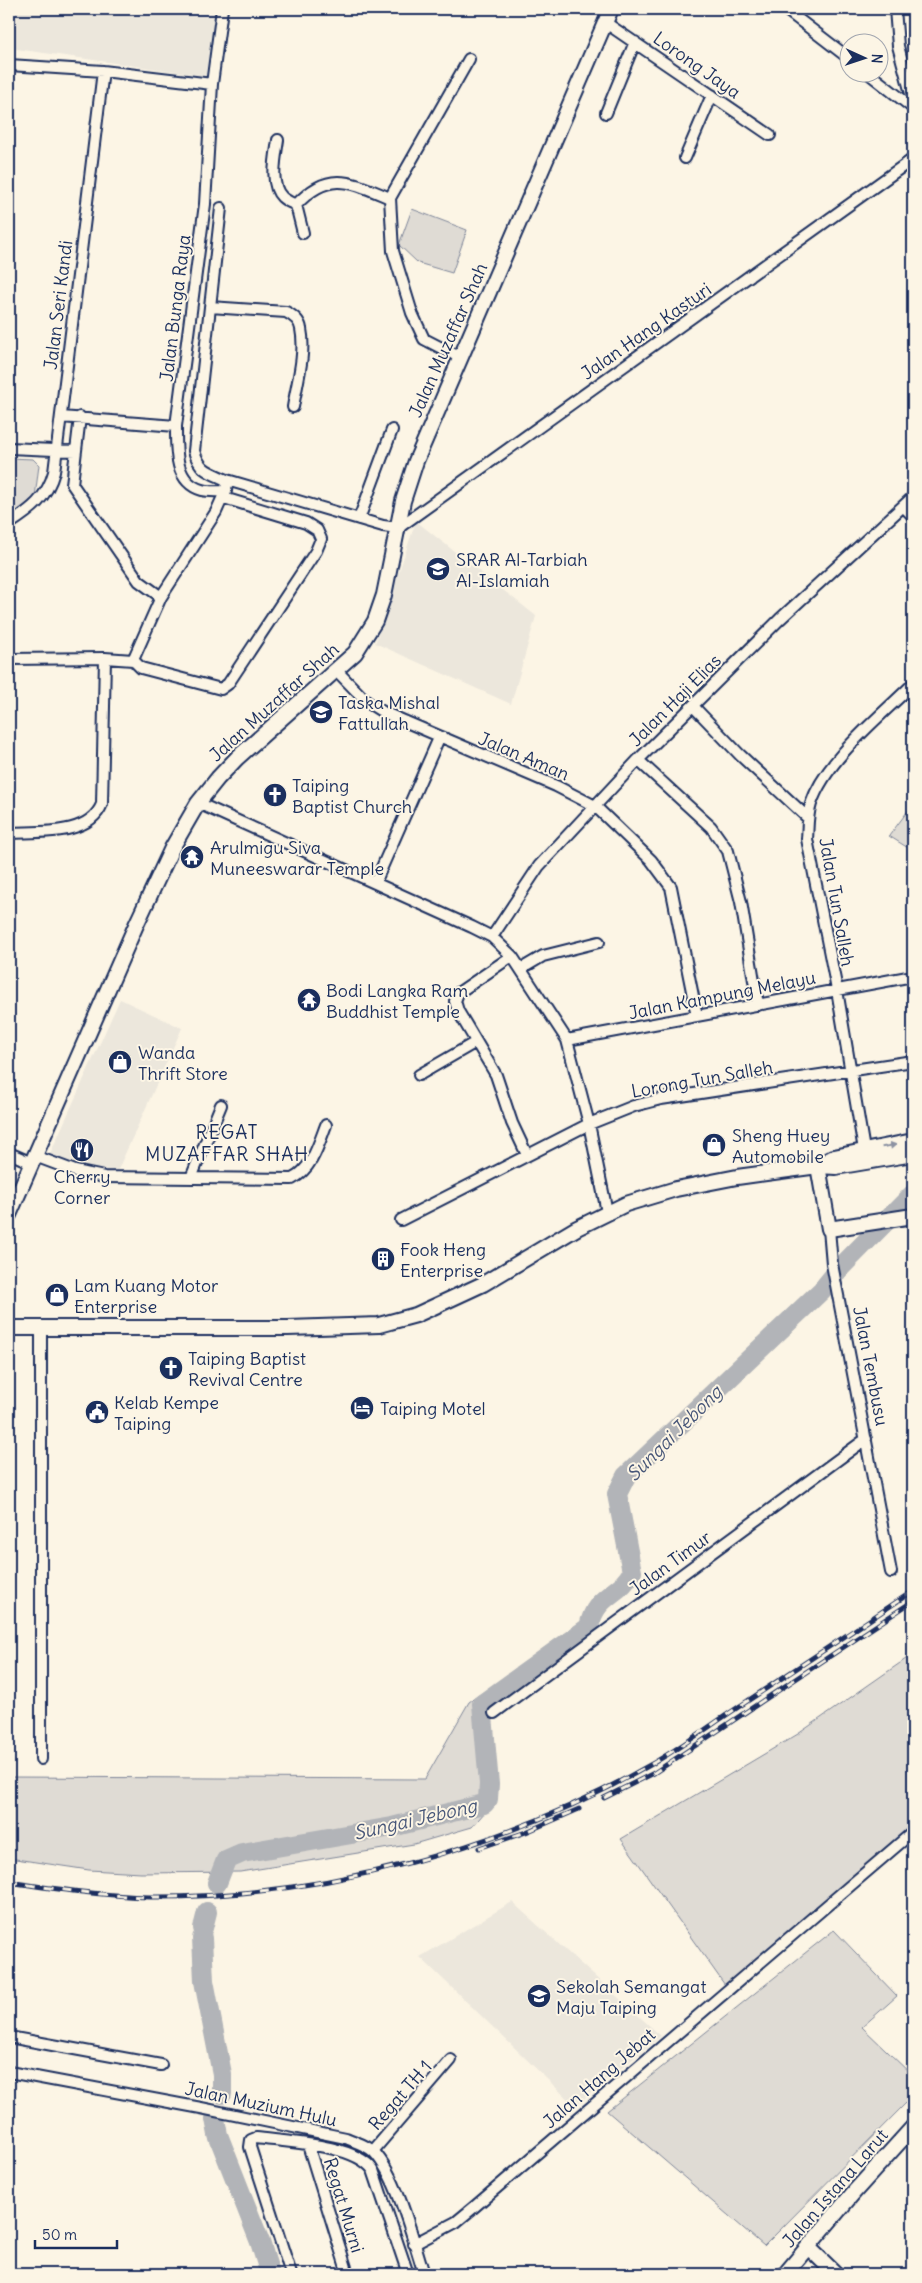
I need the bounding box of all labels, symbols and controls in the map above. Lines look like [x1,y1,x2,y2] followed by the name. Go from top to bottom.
[649,26,745,104] street label: Lorong Jaya
[840,32,890,82] north arrow
[868,53,886,64] text: N
[155,233,195,383] street label: Jalan Bunga Raya
[39,239,77,371] street label: Jalan Seri Kandi
[404,259,492,421] street label: Jalan Muzaffar Shah
[576,277,716,385] street label: Jalan Hang Kasturi
[456,548,588,592] place label: SRAR Al-Tarbiah Al-Islamiah
[425,556,451,582] school or university icon: SRAR Al-Tarbiah Al-Islamiah
[204,638,344,766] street label: Jalan Muzaffar Shah
[624,649,726,751] street label: Jalan Haji Elias
[338,691,440,735] place label: Taska Mishal Fattullah
[308,699,334,725] school or university icon: Taska Mishal Fattullah
[475,727,573,785] street label: Jalan Aman
[292,774,412,818] place label: Taiping Baptist Church
[262,782,288,808] church icon: Taiping Baptist Church
[210,836,384,880] place label: Arulmigu Siva Muneeswarar Temple
[814,836,860,968] street label: Jalan Tun Salleh
[179,844,205,870] temple icon: Arulmigu Siva Muneeswarar Temple
[626,966,818,1024] street label: Jalan Kampung Melayu
[326,979,468,1023] place label: Bodi Langka Ram Buddhist Temple
[296,987,322,1013] temple icon: Bodi Langka Ram Buddhist Temple
[138,1041,228,1085] place label: Wanda Thrift Store
[107,1049,133,1075] shop icon: Wanda Thrift Store
[629,1055,775,1103] street label: Lorong Tun Salleh
[145,1120,309,1166] district label: REGAT MUZAFFAR SHAH
[732,1124,830,1168] place label: Sheng Huey Automobile
[701,1132,727,1158] shop icon: Sheng Huey Automobile
[69,1137,95,1163] restaurant icon: Cherry Corner
[881,1141,897,1149] one-way arrow
[54,1165,111,1209] place label: Cherry Corner
[400,1238,486,1282] place label: Fook Heng Enterprise
[370,1246,396,1272] building icon: Fook Heng Enterprise
[74,1274,219,1318] place label: Lam Kuang Motor Enterprise
[44,1282,70,1308] shop icon: Lam Kuang Motor Enterprise
[848,1304,894,1428] street label: Jalan Tembusu
[188,1347,306,1391] place label: Taiping Baptist Revival Centre
[158,1355,184,1381] church icon: Taiping Baptist Revival Centre
[621,1379,728,1486] water label: Sungai Jebong
[114,1391,219,1435] place label: Kelab Kempe Taiping
[349,1395,375,1421] hotel icon: Taiping Motel
[380,1397,486,1420] place label: Taiping Motel
[84,1399,110,1425] public building icon: Kelab Kempe Taiping
[625,1525,716,1600] street label: Jalan Timur
[351,1793,480,1845] water label: Sungai Jebong
[556,1975,706,2019] place label: Sekolah Semangat Maju Taiping
[526,1983,552,2009] school or university icon: Sekolah Semangat Maju Taiping
[538,2023,660,2133] street label: Jalan Hang Jebat
[363,2055,437,2135] street label: Regat TH 1
[183,2077,339,2131] street label: Jalan Muzium Hulu
[777,2124,893,2252] street label: Jalan Istana Larut
[319,2155,369,2255] street label: Regat Murni
[35,2218,118,2250] scale bar
[42,2225,77,2244] text: 50 m

